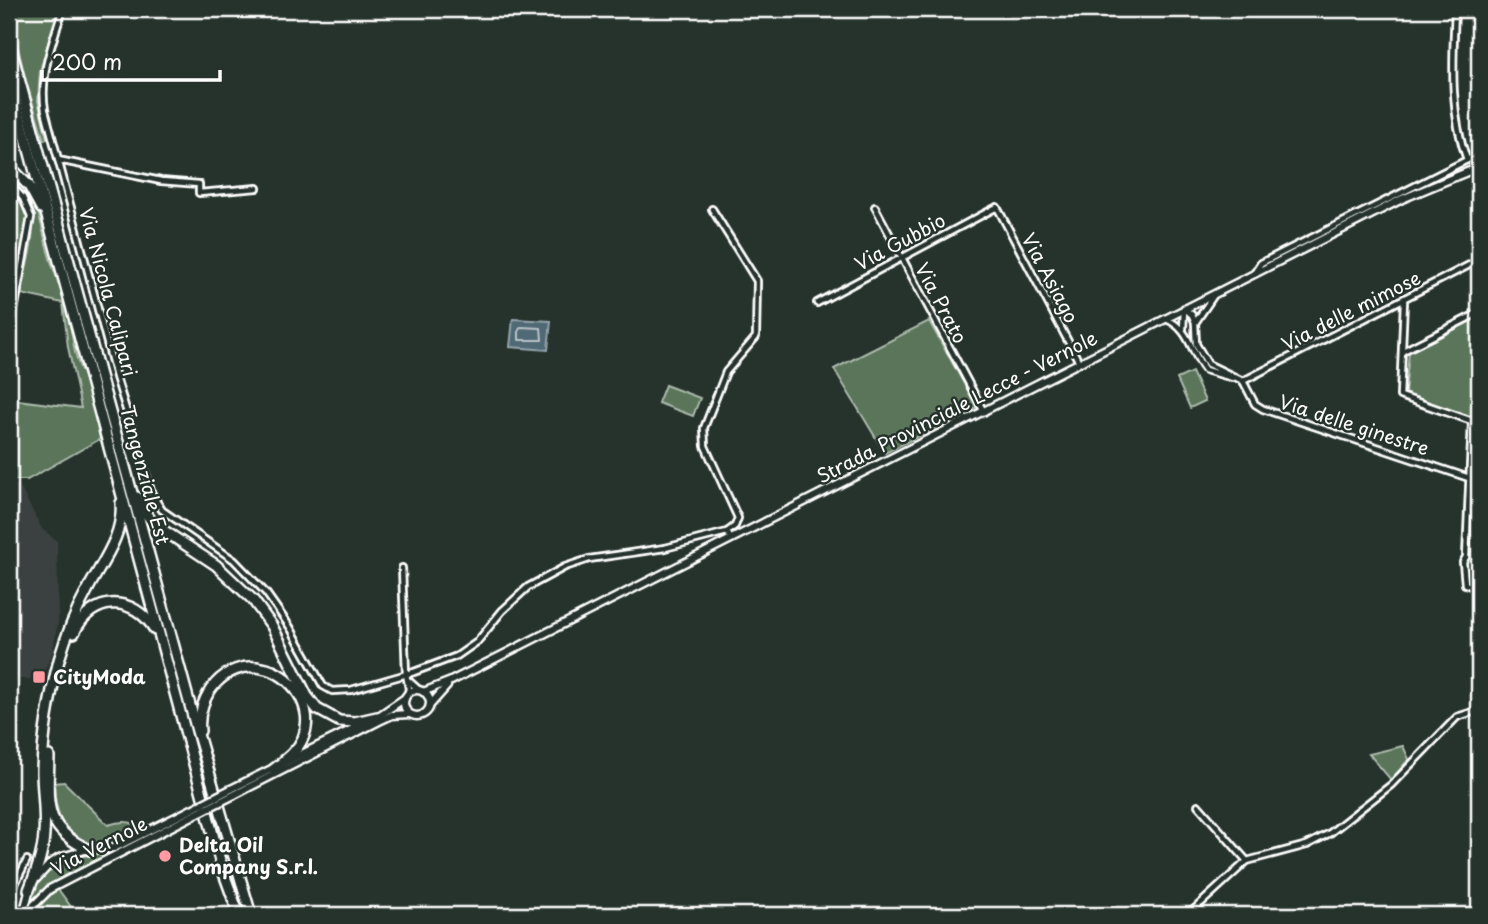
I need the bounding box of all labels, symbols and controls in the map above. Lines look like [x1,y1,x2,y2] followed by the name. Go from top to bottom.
[42,38,220,82] scale bar
[52,45,122,77] text: 200 m
[73,204,145,379] street label: Via Nicola Calipari
[849,205,950,277] street label: Via Gubbio
[1015,228,1086,328] street label: Via Asiago
[909,257,975,348] street label: Via Prato
[1276,263,1425,357] street label: Via delle mimose
[811,323,1102,489] street label: Strada Provinciale Lecce - Vernole
[1276,387,1433,462] street label: Via delle ginestre
[114,402,178,547] street label: Tangenziale Est
[53,662,146,690] place label: CityModa
[31,669,47,685] marker: CityModa
[45,809,152,881] street label: Via Vernole
[179,830,318,880] place label: Delta Oil Company S.r.l.
[157,848,173,864] marker: Delta Oil Company S.r.l.

